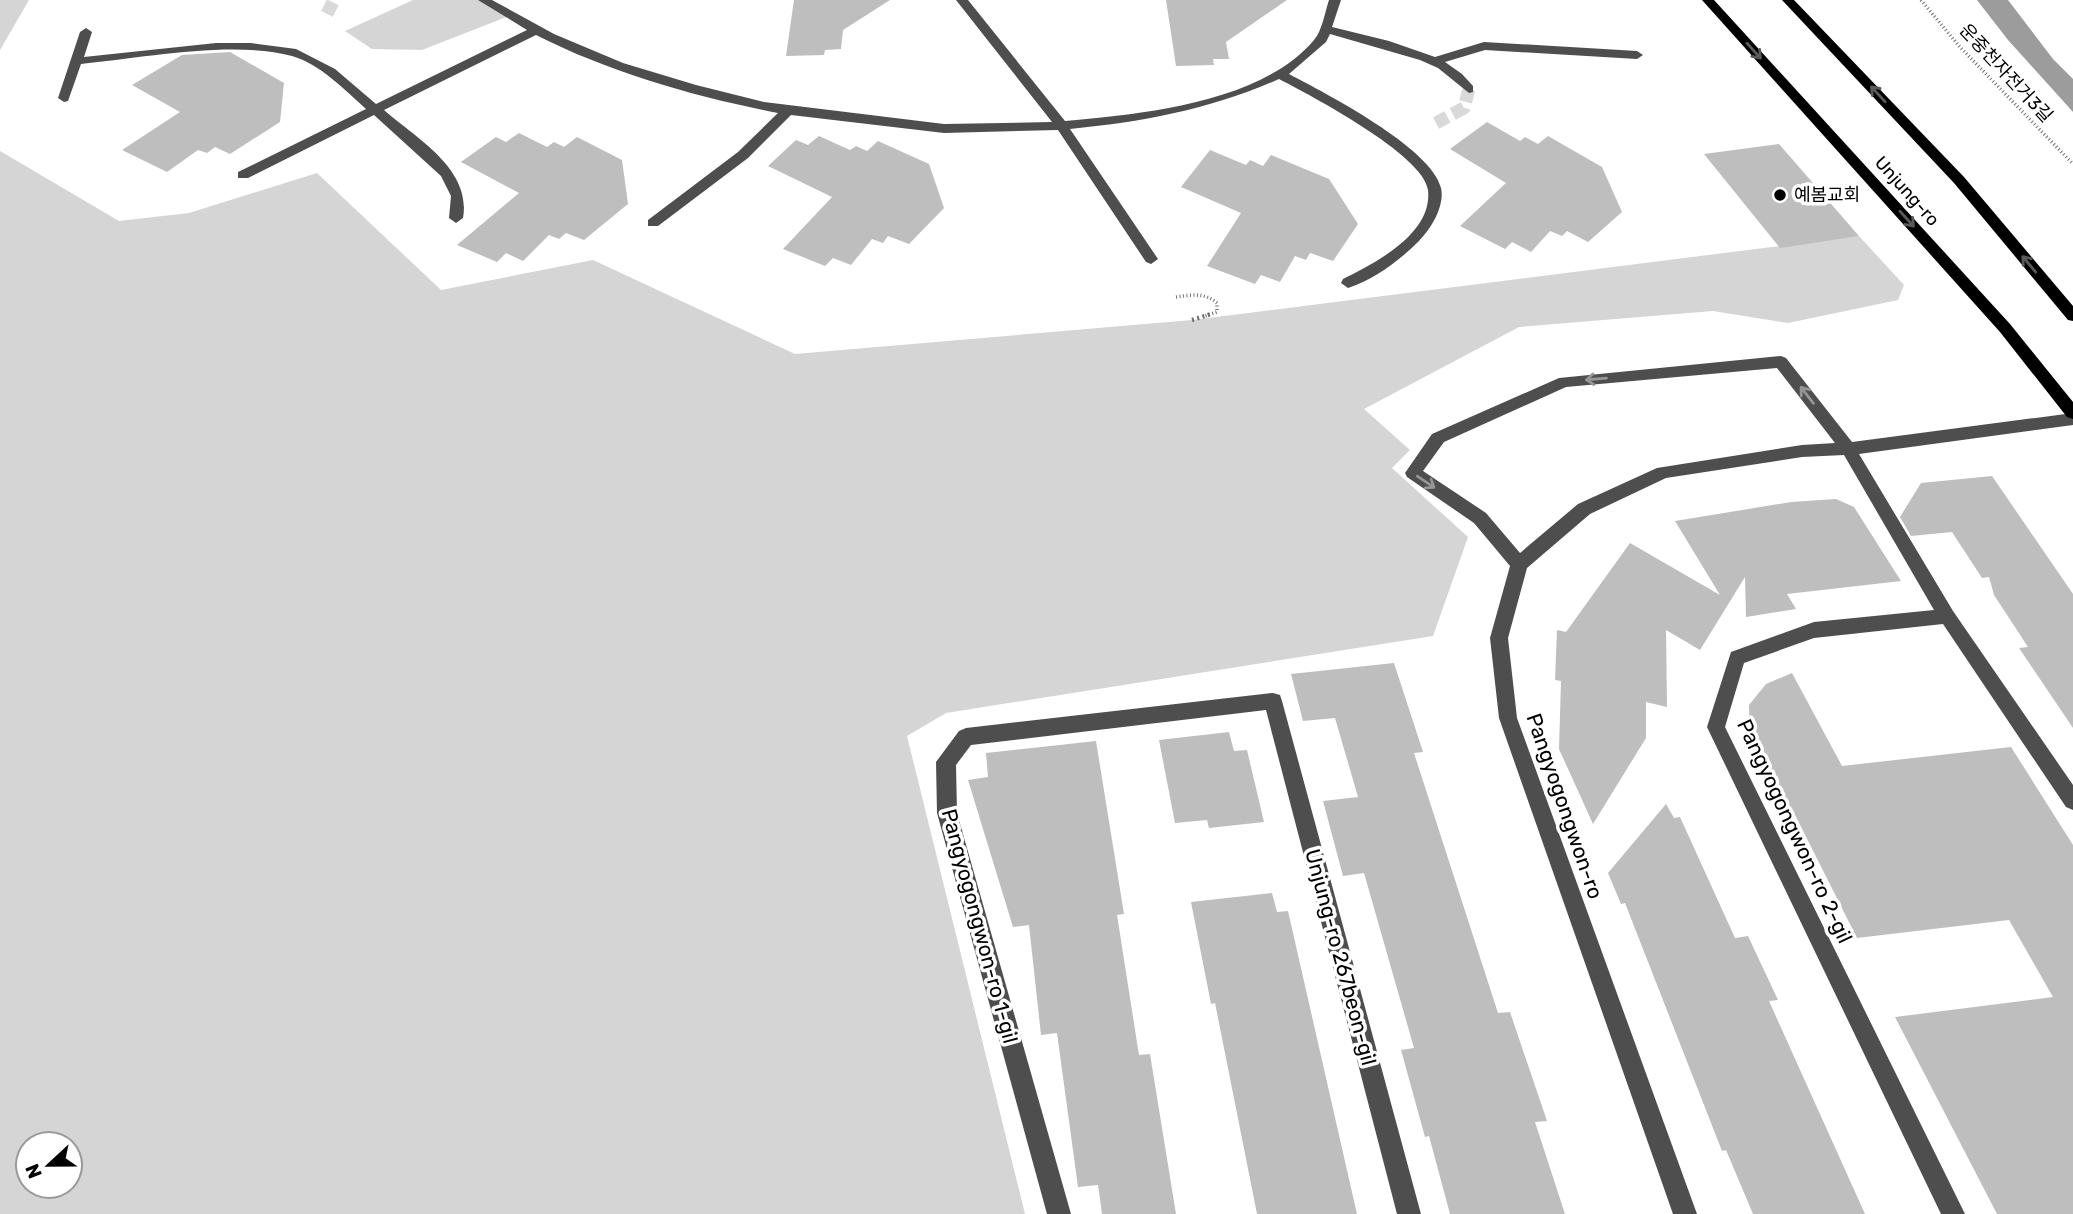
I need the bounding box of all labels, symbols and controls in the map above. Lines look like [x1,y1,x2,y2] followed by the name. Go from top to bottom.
[1955,19,2057,127] street label: 운중천자전거3길
[1746,42,1762,60] one-way arrow
[1869,86,1886,103] one-way arrow
[1870,152,1944,230] street label: Unjung-ro
[1794,184,1860,206] place label: 예봄교회
[1772,187,1788,203] marker: 예봄교회
[1898,210,1915,227] one-way arrow
[2021,255,2037,273] one-way arrow
[1585,373,1607,386] one-way arrow
[1799,386,1814,404] one-way arrow
[1416,474,1435,489] one-way arrow
[1522,710,1608,902] street label: Pangyogongwon-ro
[1732,715,1858,947] street label: Pangyogongwon-ro 2-gil
[937,806,1023,1046] street label: Pangyogongwon-ro 1-gil
[1300,846,1382,1068] street label: Unjung-ro 267beon-gil
[14,1130,84,1200] north arrow
[20,1161,47,1182] text: N

